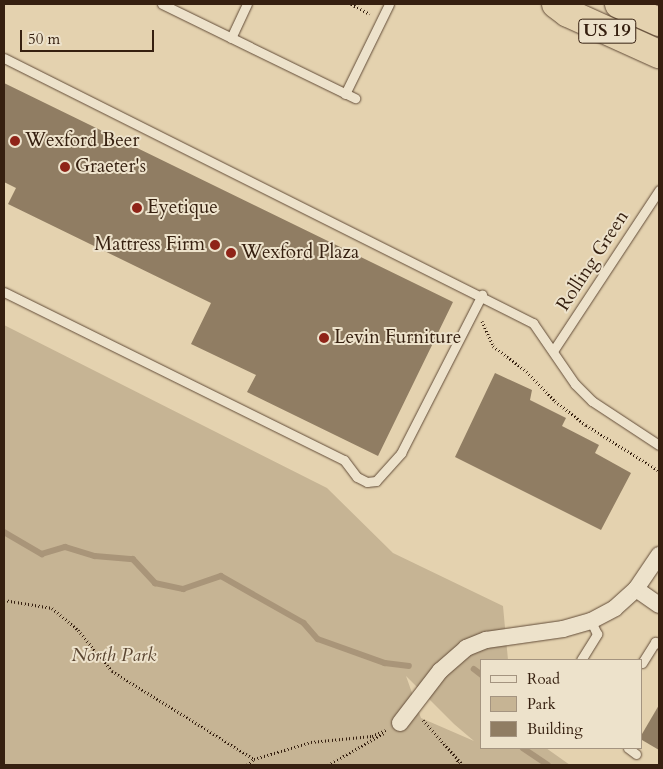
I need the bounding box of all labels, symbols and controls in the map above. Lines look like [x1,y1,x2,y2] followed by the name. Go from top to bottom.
[577,16,637,46] road number: US 19
[22,20,156,52] scale bar
[28,29,60,49] text: 50 m
[25,130,139,152] place label: Wexford Beer
[9,135,21,147] marker: Wexford Beer
[75,156,146,178] place label: Graeter's
[59,161,71,173] marker: Graeter's
[147,197,218,219] place label: Eyetique
[131,202,143,214] marker: Eyetique
[552,207,634,315] street label: Rolling Green
[94,234,205,256] place label: Mattress Firm
[209,239,221,251] marker: Mattress Firm
[241,242,359,264] place label: Wexford Plaza
[225,247,237,259] marker: Wexford Plaza
[334,327,461,349] place label: Levin Furniture
[318,332,330,344] marker: Levin Furniture
[72,645,156,667] park label: North Park
[480,659,643,749] legend
[527,669,560,689] text: Road
[527,694,556,714] text: Park
[527,719,583,739] text: Building

